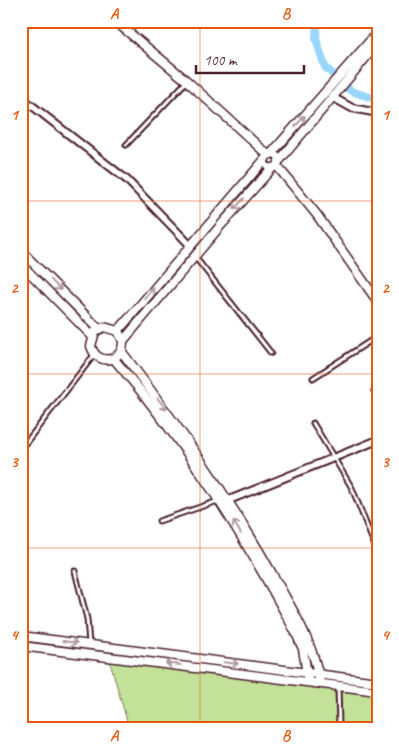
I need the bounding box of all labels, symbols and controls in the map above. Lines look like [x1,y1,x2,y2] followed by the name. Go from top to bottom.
[110,4,120,24] text: A
[282,4,292,24] text: B
[196,42,304,74] scale bar
[204,51,238,70] text: 100 m
[10,105,19,125] text: 1
[381,105,390,125] text: 1
[295,115,306,128] one-way arrow
[233,198,245,211] one-way arrow
[10,278,19,298] text: 2
[381,278,390,298] text: 2
[50,279,62,291] one-way arrow
[143,287,154,300] one-way arrow
[156,397,167,410] one-way arrow
[10,452,19,472] text: 3
[381,452,390,472] text: 3
[232,521,242,535] one-way arrow
[10,625,19,645] text: 4
[381,625,390,645] text: 4
[61,637,77,647] one-way arrow
[222,658,238,668] one-way arrow
[166,659,182,669] one-way arrow
[110,726,120,746] text: A
[282,726,292,746] text: B

